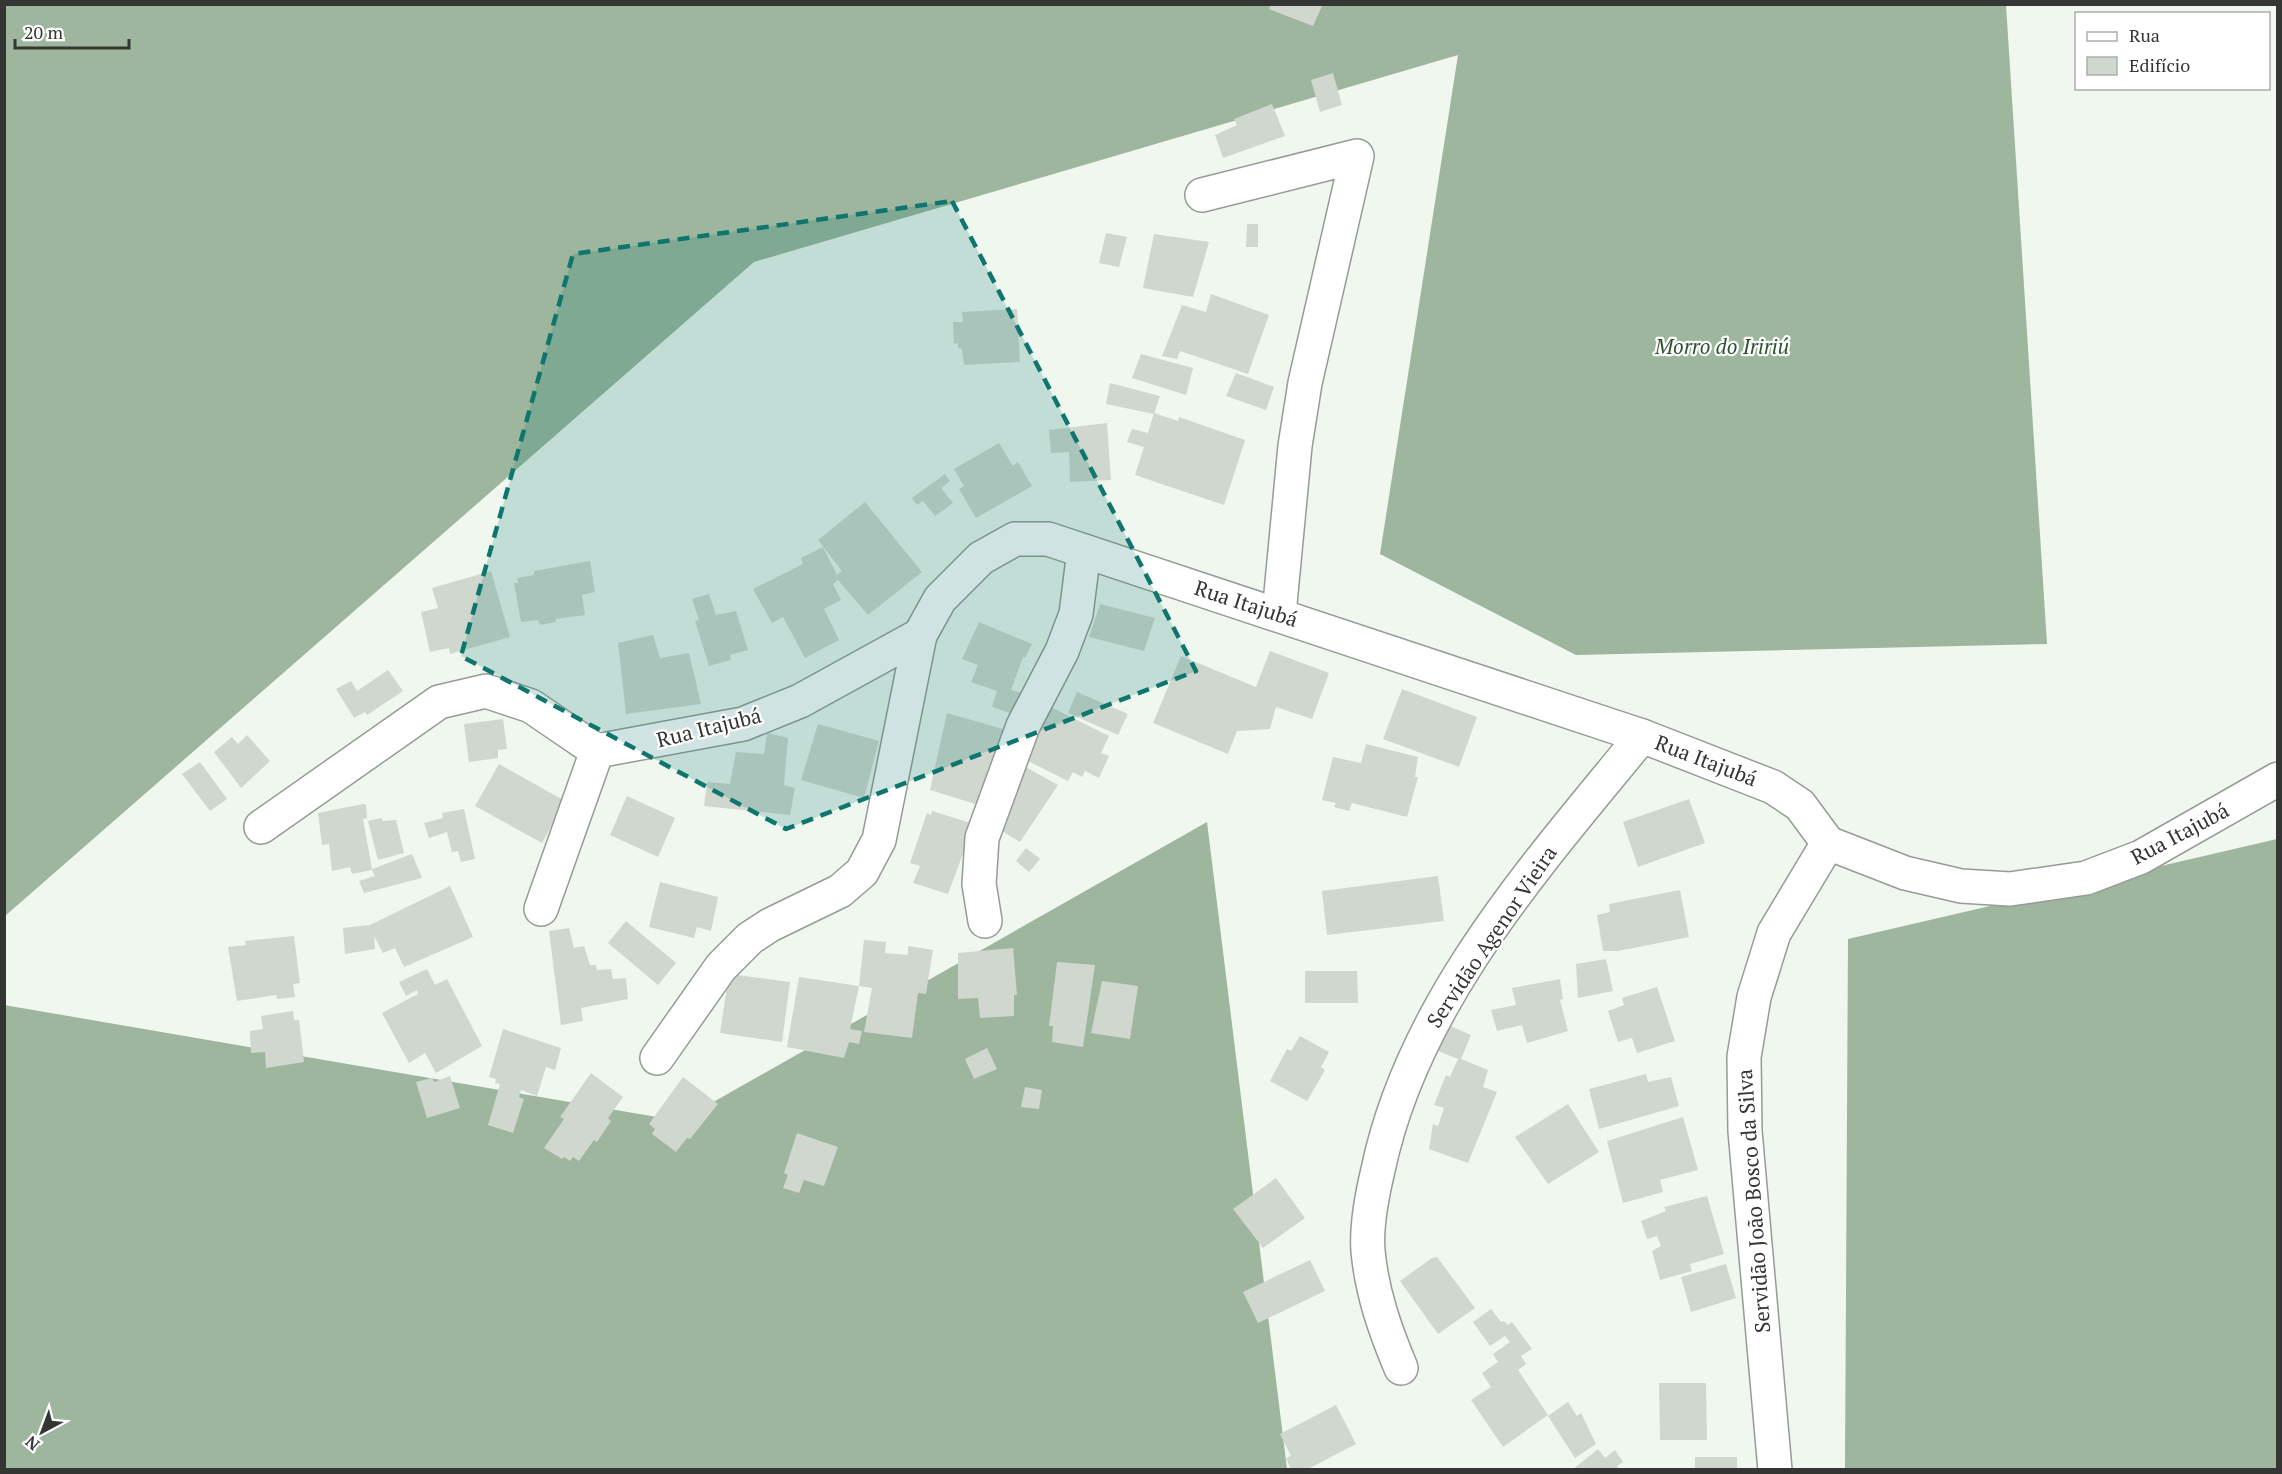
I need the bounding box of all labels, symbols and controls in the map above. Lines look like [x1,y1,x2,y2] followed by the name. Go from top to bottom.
[15,12,129,50] scale bar
[2075,12,2270,90] legend
[24,20,64,44] text: 20 m
[2129,23,2160,47] text: Rua
[2129,53,2190,77] text: Edifício
[1654,332,1789,360] park label: Morro do Iririú
[1191,573,1302,633] street label: Rua Itajubá
[653,700,764,754] street label: Rua Itajubá
[1651,728,1762,792] street label: Rua Itajubá
[2126,795,2234,871] street label: Rua Itajubá
[1420,840,1563,1033] street label: Servidão Agenor Vieira
[1730,1068,1776,1334] street label: Servidão João Bosco da Silva
[12,1402,72,1462] north arrow
[20,1431,44,1456] text: N

